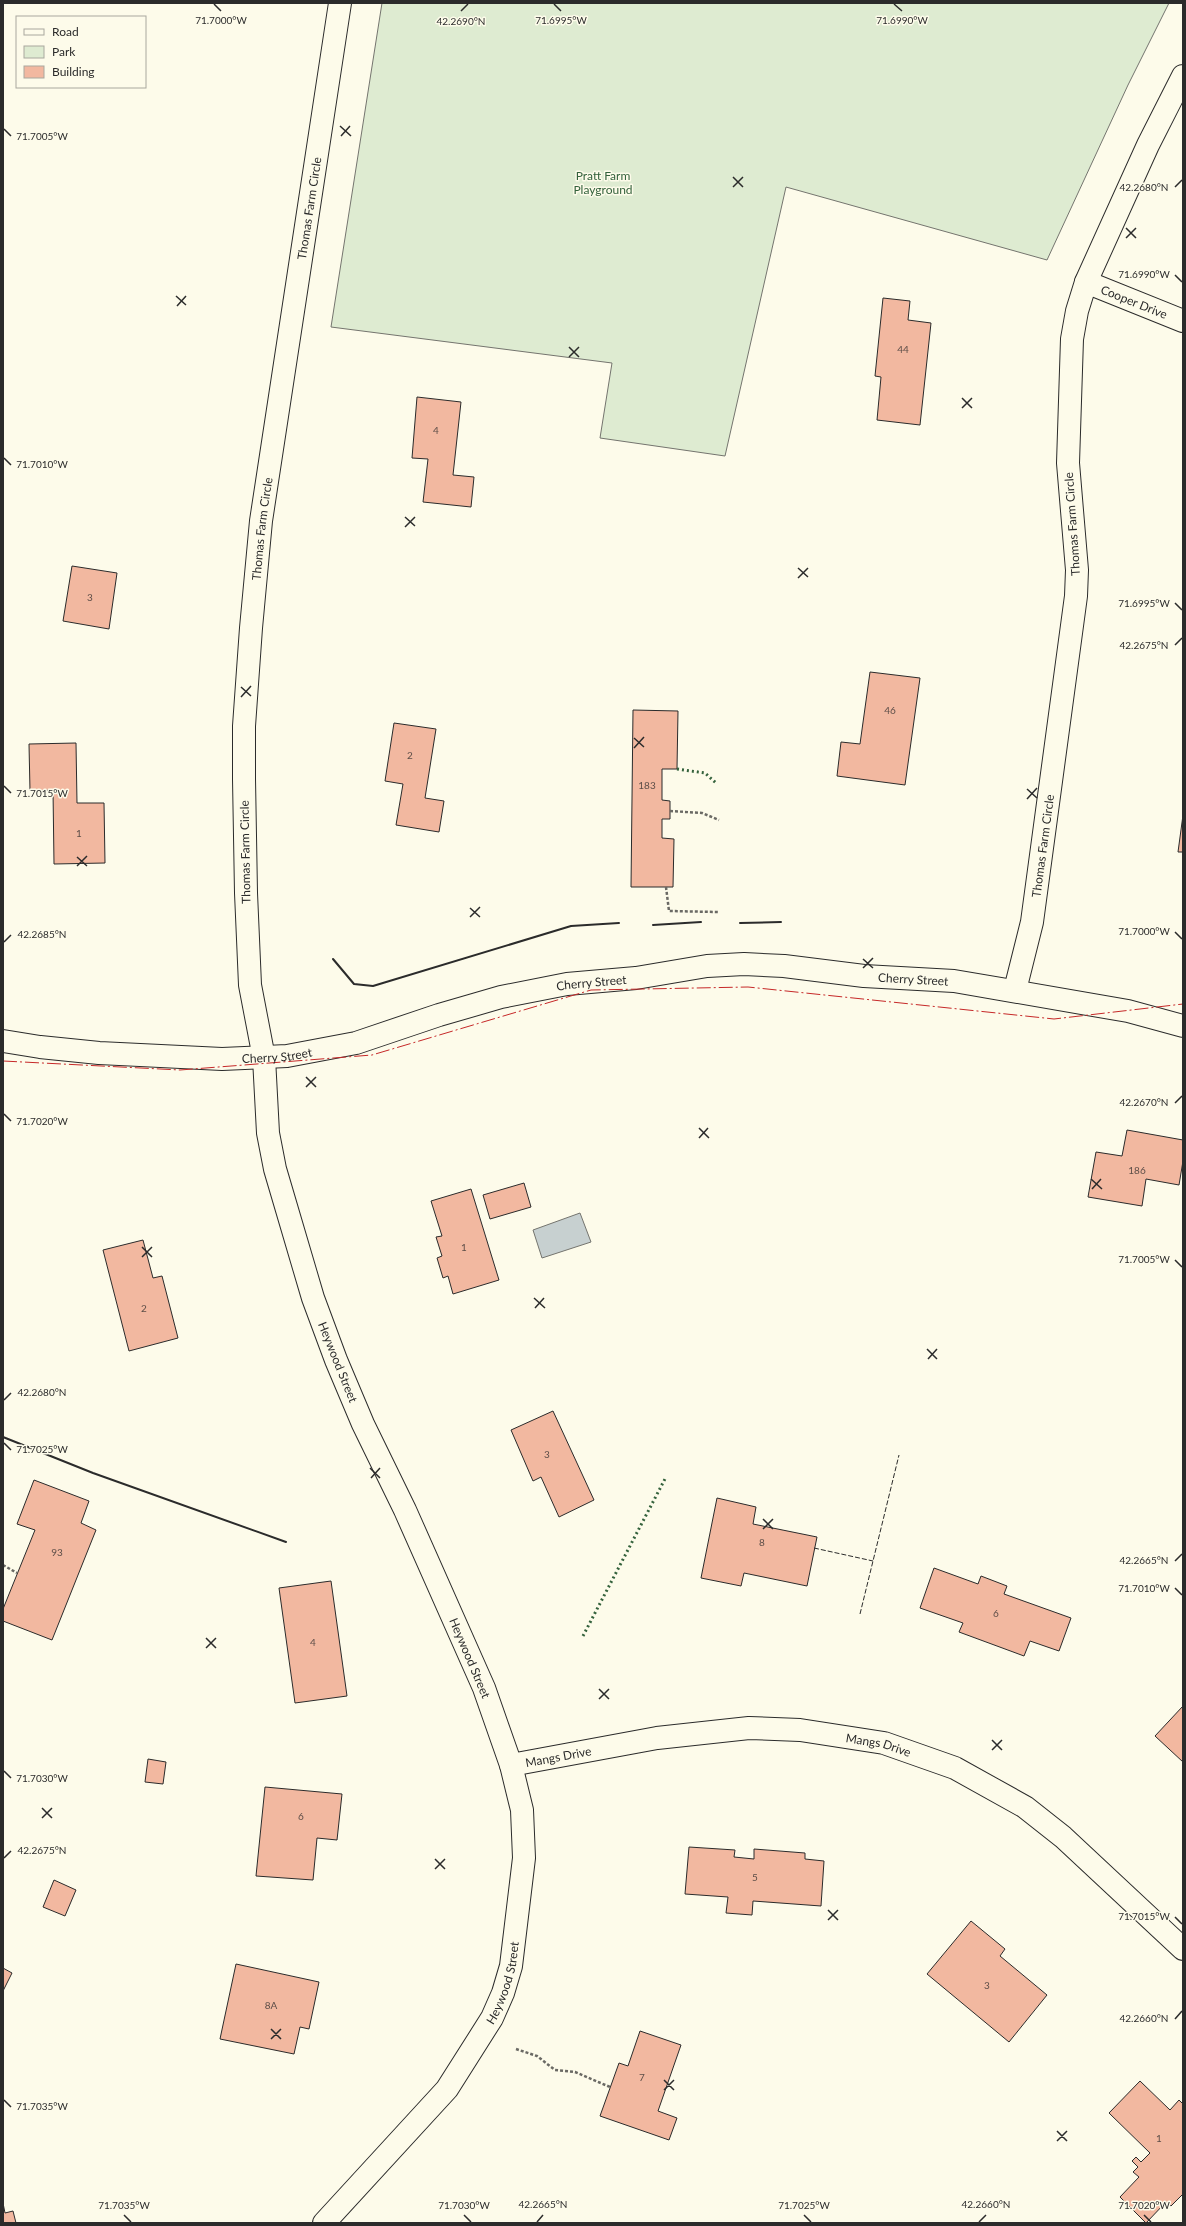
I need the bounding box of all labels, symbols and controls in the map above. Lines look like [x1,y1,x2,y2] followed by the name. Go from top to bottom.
[195,14,247,26] text: 71.7000°W
[535,14,587,26] text: 71.6995°W
[876,14,928,26] text: 71.6990°W
[437,15,485,27] text: 42.2690°N
[16,16,146,88] legend
[52,24,79,39] text: Road
[52,44,76,59] text: Park
[52,64,95,79] text: Building
[16,130,68,142] text: 71.7005°W
[293,156,324,261] street label: Thomas Farm Circle
[573,168,633,197] park label: Pratt Farm Playground
[1120,181,1168,193] text: 42.2680°N
[1118,268,1170,280] text: 71.6990°W
[1099,281,1170,322] street label: Cooper Drive
[897,343,909,355] house number: 44
[433,424,439,436] house number: 4
[16,458,68,470] text: 71.7010°W
[1061,472,1083,576] street label: Thomas Farm Circle
[248,476,275,581] street label: Thomas Farm Circle
[87,591,93,603] house number: 3
[1118,597,1170,609] text: 71.6995°W
[1120,639,1168,651] text: 42.2675°N
[884,704,896,716] house number: 46
[407,749,413,761] house number: 2
[638,779,656,791] house number: 183
[16,787,68,799] text: 71.7015°W
[1028,793,1057,898] street label: Thomas Farm Circle
[237,800,253,904] street label: Thomas Farm Circle
[76,827,82,839] house number: 1
[1118,925,1170,937] text: 71.7000°W
[18,928,66,940] text: 42.2685°N
[878,969,950,988] street label: Cherry Street
[555,971,628,993] street label: Cherry Street
[241,1044,314,1066] street label: Cherry Street
[1120,1096,1168,1108] text: 42.2670°N
[16,1115,68,1127] text: 71.7020°W
[1128,1164,1146,1176] house number: 186
[461,1241,467,1253] house number: 1
[1118,1253,1170,1265] text: 71.7005°W
[141,1302,147,1314] house number: 2
[315,1319,361,1405] street label: Heywood Street
[18,1386,66,1398] text: 42.2680°N
[16,1443,68,1455] text: 71.7025°W
[544,1448,550,1460] house number: 3
[759,1536,765,1548] house number: 8
[51,1546,63,1558] house number: 93
[1120,1554,1168,1566] text: 42.2665°N
[1118,1582,1170,1594] text: 71.7010°W
[993,1607,999,1619] house number: 6
[446,1616,494,1701] street label: Heywood Street
[310,1636,316,1648] house number: 4
[845,1730,913,1759] street label: Mangs Drive
[524,1743,592,1770] street label: Mangs Drive
[16,1772,68,1784] text: 71.7030°W
[298,1810,304,1822] house number: 6
[18,1844,66,1856] text: 42.2675°N
[752,1871,758,1883] house number: 5
[1118,1910,1170,1922] text: 71.7015°W
[483,1940,521,2027] street label: Heywood Street
[984,1979,990,1991] house number: 3
[265,1999,278,2011] house number: 8A
[1120,2012,1168,2024] text: 42.2660°N
[639,2071,645,2083] house number: 7
[16,2100,68,2112] text: 71.7035°W
[1156,2132,1162,2144] house number: 1
[519,2198,567,2210] text: 42.2665°N
[962,2198,1010,2210] text: 42.2660°N
[98,2199,150,2211] text: 71.7035°W
[438,2199,490,2211] text: 71.7030°W
[778,2199,830,2211] text: 71.7025°W
[1118,2199,1170,2211] text: 71.7020°W

